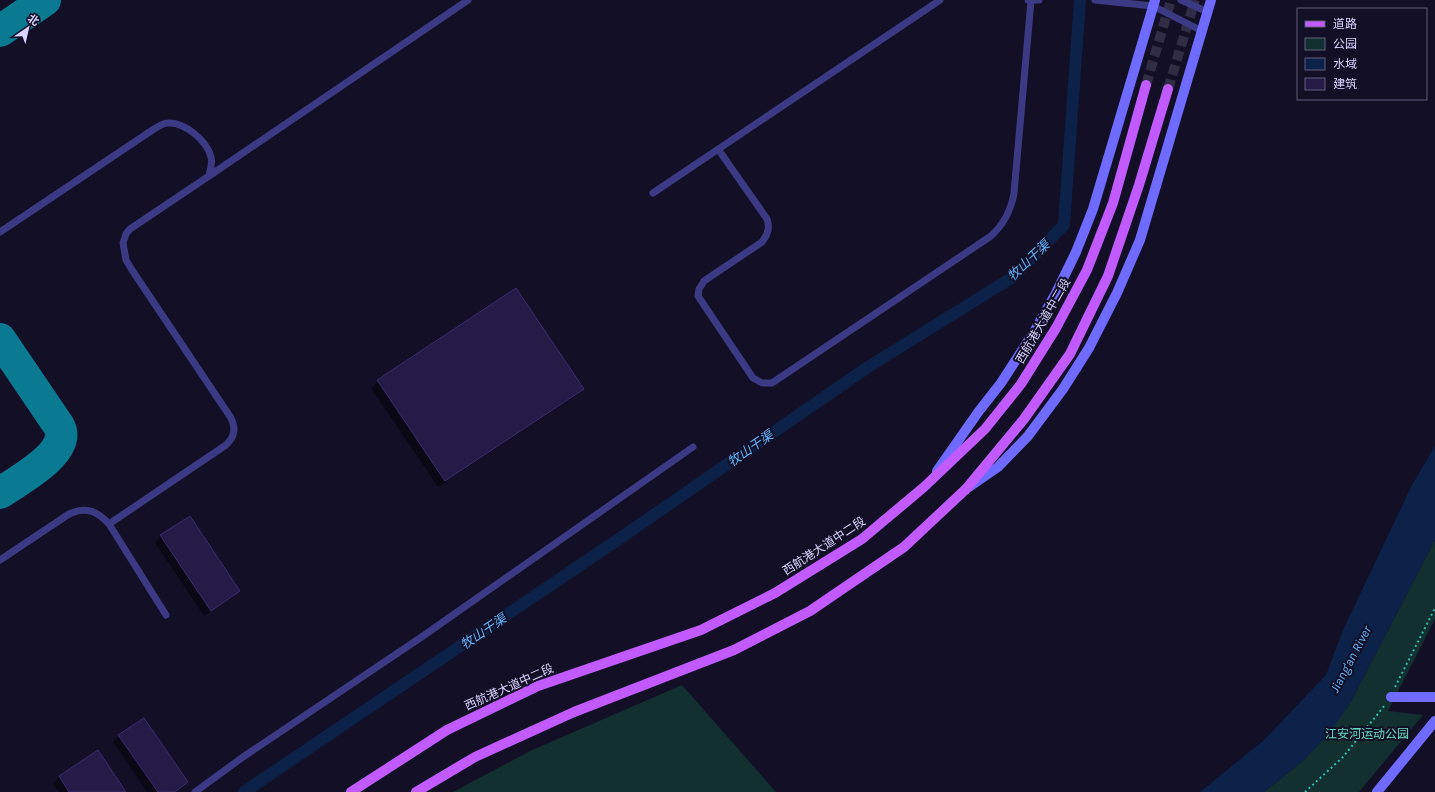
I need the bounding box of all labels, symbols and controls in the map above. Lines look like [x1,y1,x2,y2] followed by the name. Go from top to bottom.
[8,8,48,48] north arrow
[1297,8,1427,100] legend
[25,12,42,29] text: 北
[1333,17,1357,31] text: 道路
[1333,37,1357,51] text: 公园
[1333,57,1357,71] text: 水域
[1333,77,1357,91] text: 建筑
[1004,236,1054,284] water label: 牧山干渠
[1013,276,1073,366] street label: 西航港大道中二段
[725,426,778,469] water label: 牧山干渠
[780,514,868,578] street label: 西航港大道中二段
[458,610,511,652] water label: 牧山干渠
[1327,623,1375,695] water label: Jiang'an River
[462,661,556,713] street label: 西航港大道中二段
[1325,727,1409,741] park label: 江安河运动公园

